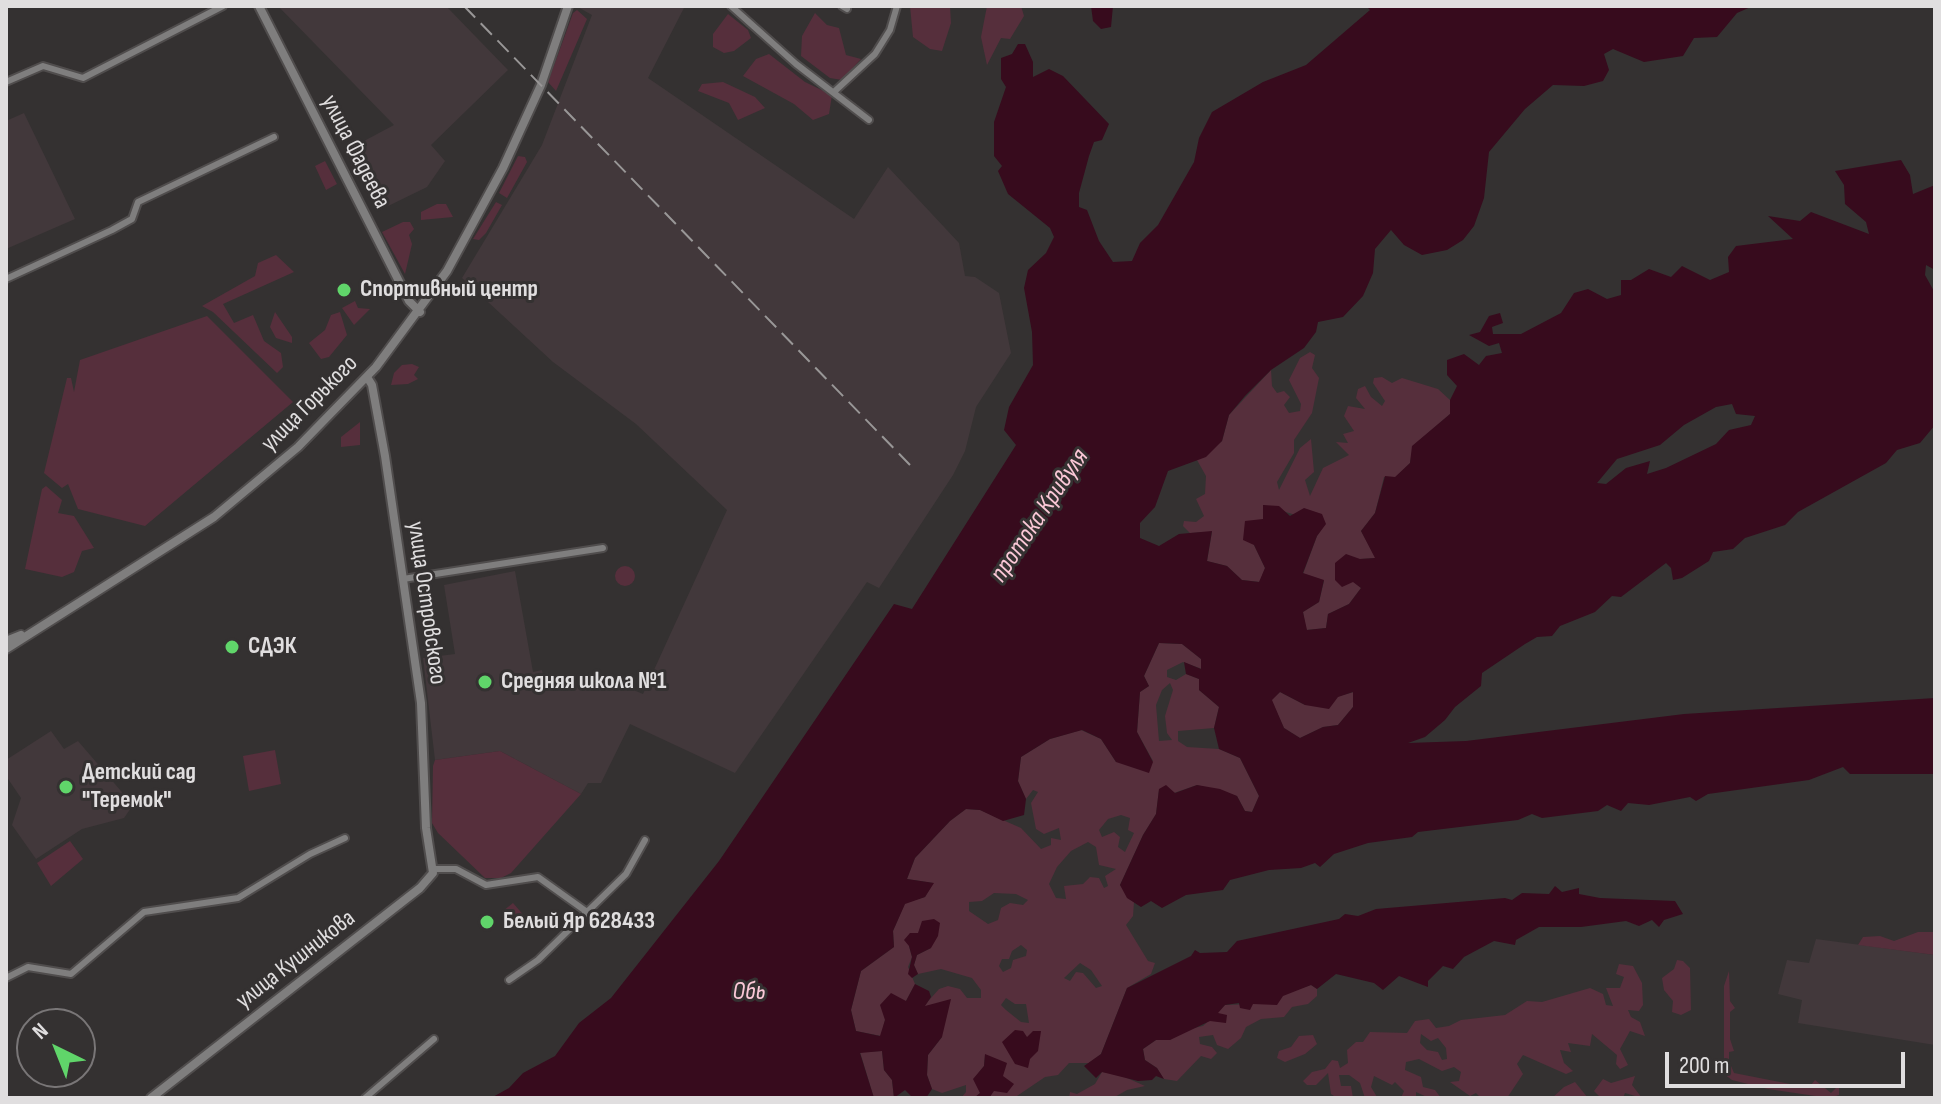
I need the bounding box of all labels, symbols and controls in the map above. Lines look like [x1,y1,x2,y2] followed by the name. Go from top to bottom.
[314,91,396,213] street label: улица Фадеева
[360,276,538,304] place label: Спортивный центр
[335,281,353,299] marker: Спортивный центр
[256,350,364,458] street label: улица Горького
[984,443,1096,589] water label: протока Кривуля
[400,520,452,686] street label: улица Островского
[248,633,296,661] place label: СДЭК
[223,638,241,656] marker: СДЭК
[501,668,666,696] place label: Средняя школа №1
[476,673,494,691] marker: Средняя школа №1
[82,759,196,815] place label: Детский сад "Теремок"
[57,778,75,796] marker: Детский сад "Теремок"
[231,904,361,1016] street label: улица Кушникова
[503,908,655,936] place label: Белый Яр 628433
[478,913,496,931] marker: Белый Яр 628433
[732,976,766,1008] water label: Обь
[16,1008,96,1088] north arrow
[27,1018,54,1045] text: N
[1669,1036,1909,1086] scale bar
[1679,1051,1730,1080] text: 200 m

